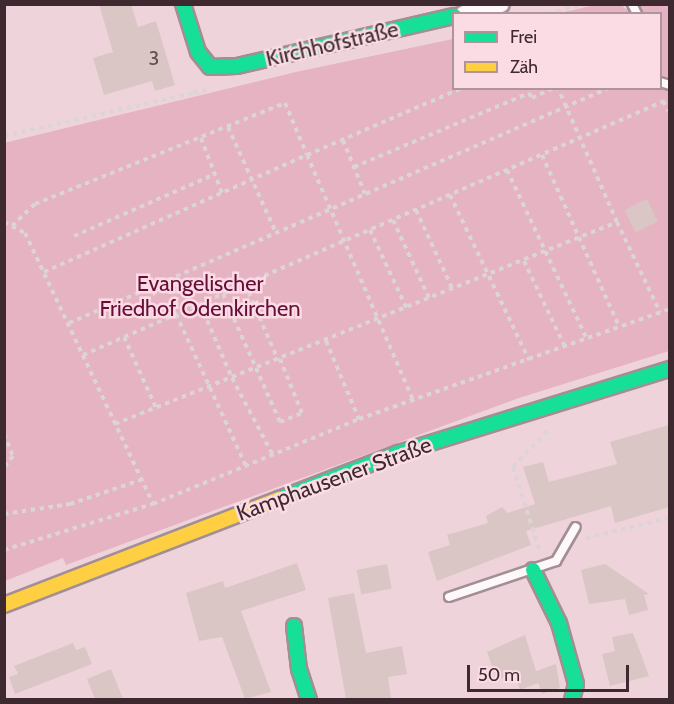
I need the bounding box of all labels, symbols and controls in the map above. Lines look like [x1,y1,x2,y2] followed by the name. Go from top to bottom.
[452,12,662,90] legend
[263,16,401,72] street label: Kirchhofstraße
[510,26,537,48] text: Frei
[149,46,159,70] house number: 3
[510,56,538,78] text: Zäh
[100,270,300,322] park label: Evangelischer Friedhof Odenkirchen
[233,431,435,527] street label: Kamphausener Straße
[470,653,632,691] scale bar
[478,664,520,686] text: 50 m

